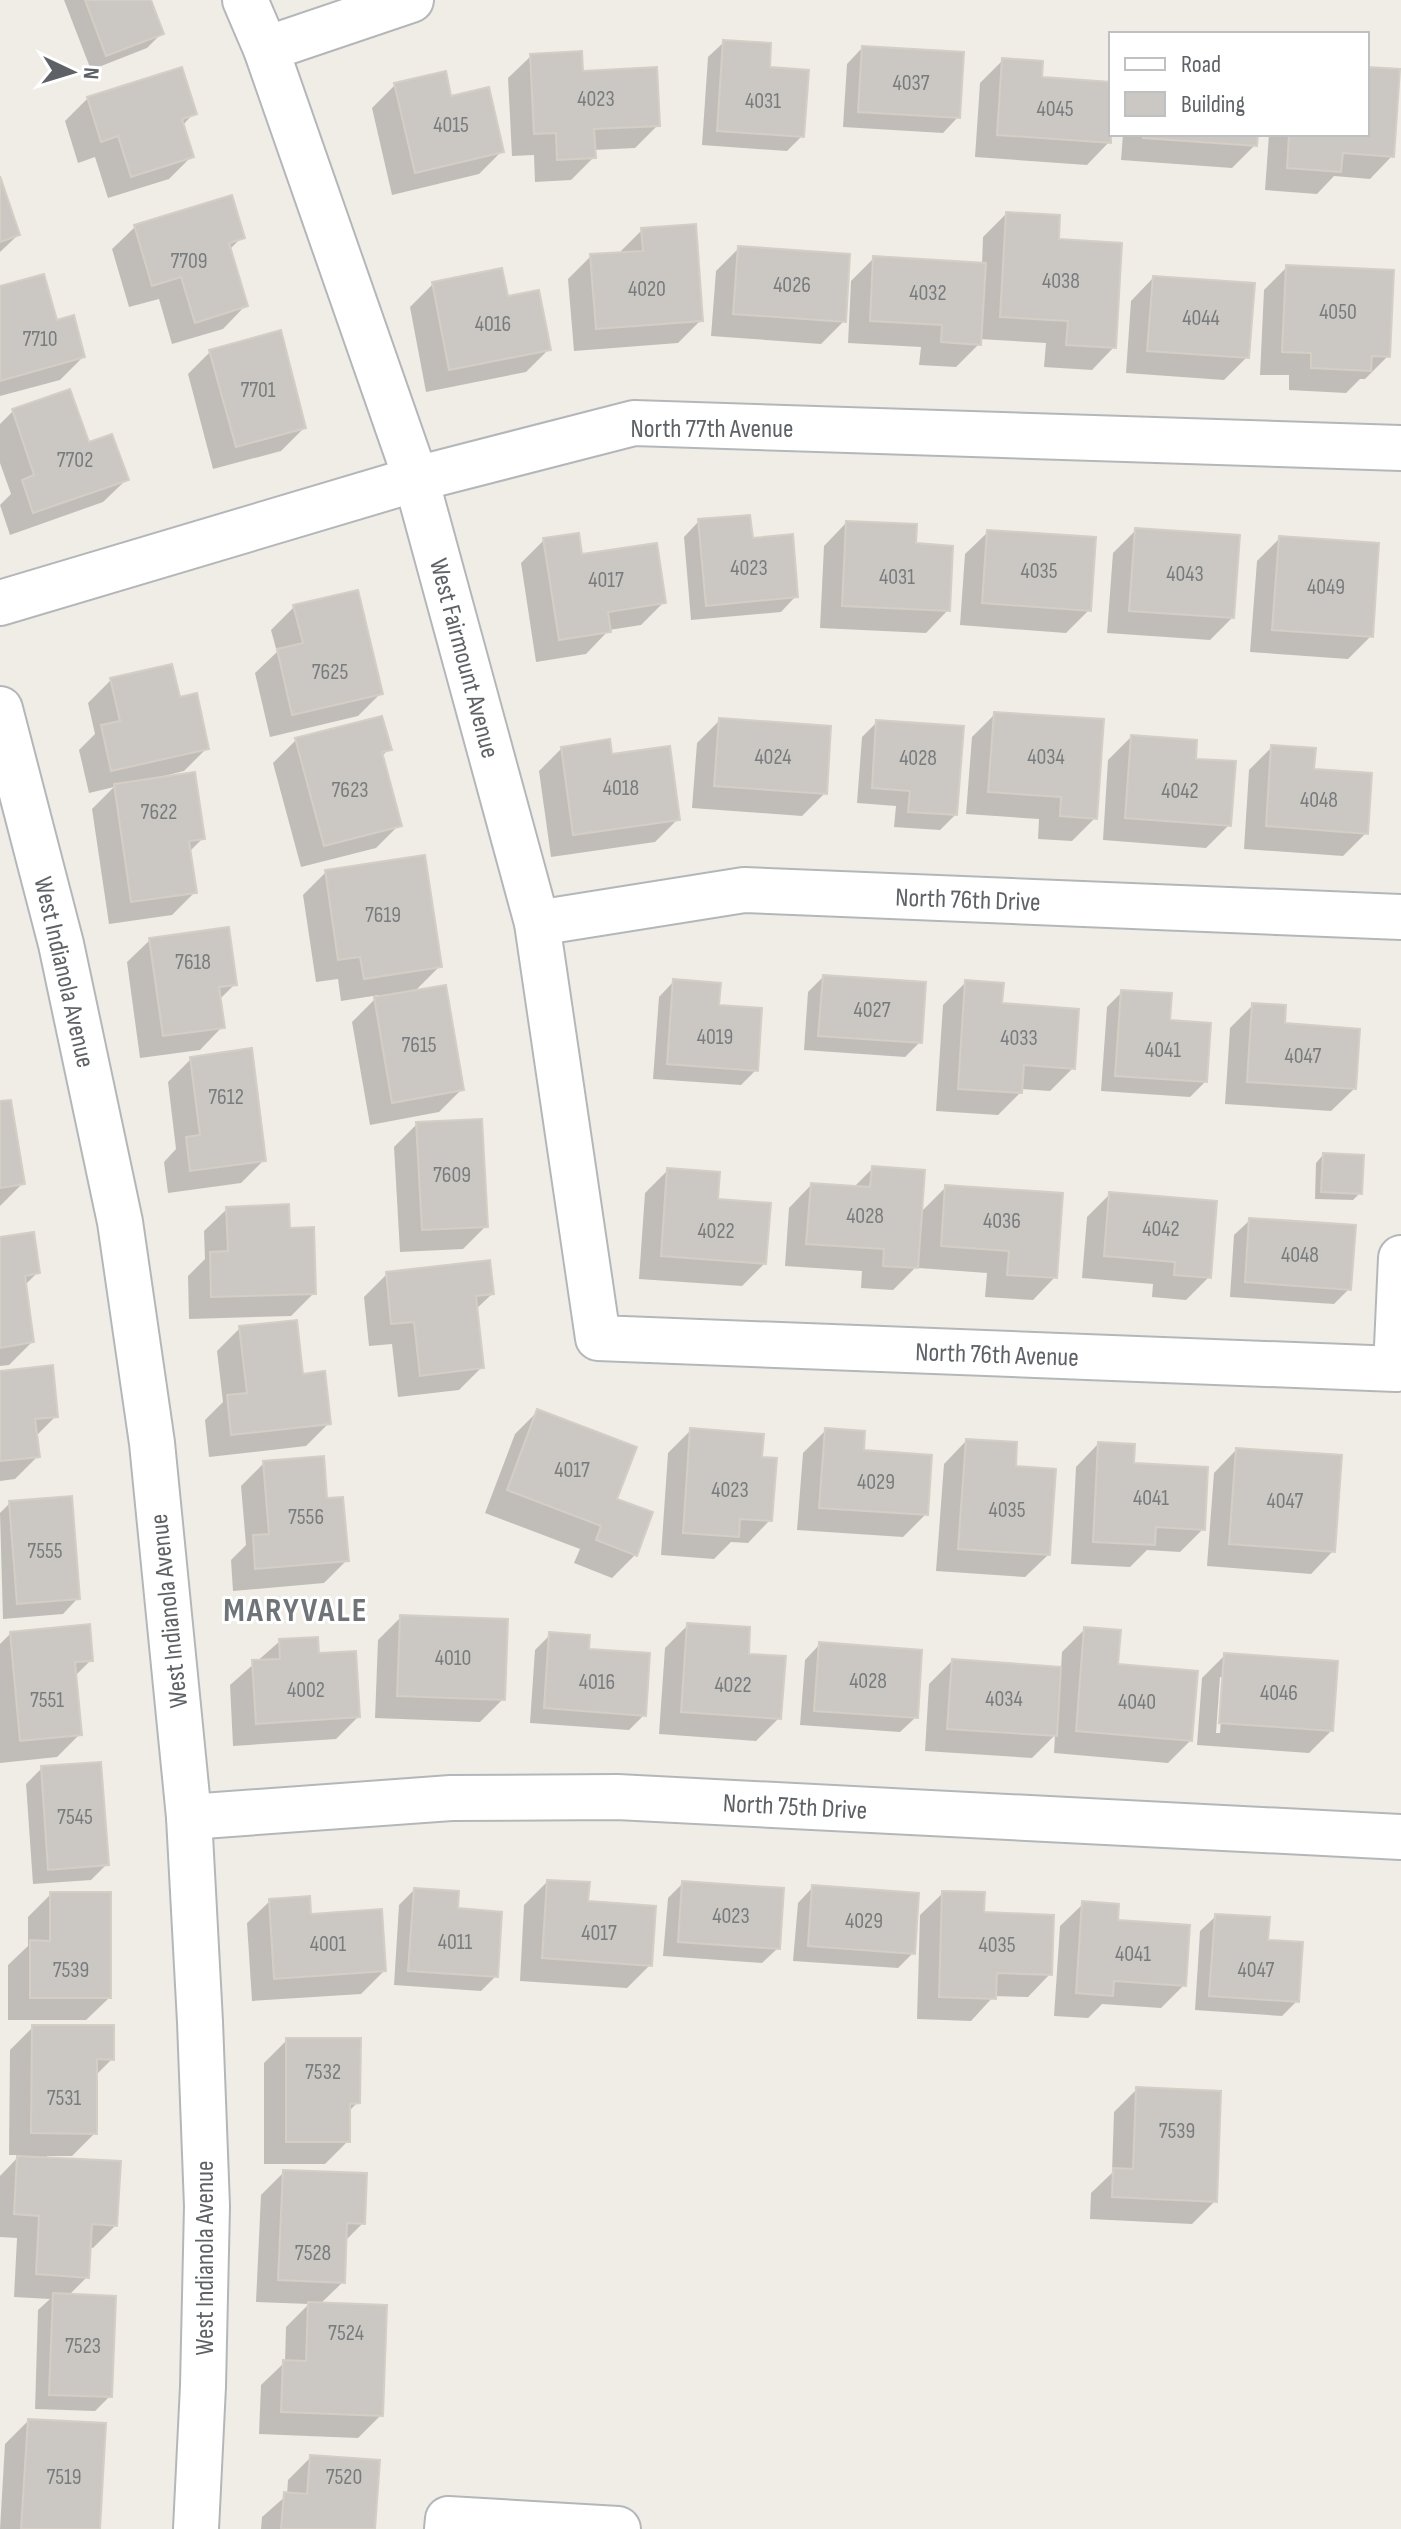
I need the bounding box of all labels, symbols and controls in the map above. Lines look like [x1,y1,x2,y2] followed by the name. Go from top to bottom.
[32,32,112,112] north arrow
[1109,32,1369,136] legend
[1181,50,1221,79] text: Road
[77,66,104,80] text: N
[892,70,930,97] house number: 4037
[577,86,615,113] house number: 4023
[745,88,781,115] house number: 4031
[1181,90,1245,119] text: Building
[1036,96,1074,123] house number: 4045
[433,112,469,139] house number: 4015
[170,248,208,275] house number: 7709
[1042,268,1080,295] house number: 4038
[773,272,811,299] house number: 4026
[628,276,666,303] house number: 4020
[909,280,947,307] house number: 4032
[1319,299,1357,326] house number: 4050
[1182,305,1220,332] house number: 4044
[475,311,511,338] house number: 4016
[22,326,58,353] house number: 7710
[240,377,276,404] house number: 7701
[631,414,793,445] street label: North 77th Avenue
[57,447,93,474] house number: 7702
[422,555,505,762] street label: West Fairmount Avenue
[730,555,768,582] house number: 4023
[1020,558,1058,585] house number: 4035
[1166,561,1204,588] house number: 4043
[879,564,915,591] house number: 4031
[588,567,624,594] house number: 4017
[1307,574,1345,601] house number: 4049
[312,659,348,686] house number: 7625
[754,744,792,771] house number: 4024
[1027,744,1065,771] house number: 4034
[899,745,937,772] house number: 4028
[603,775,639,802] house number: 4018
[332,777,368,804] house number: 7623
[1161,778,1199,805] house number: 4042
[1300,787,1338,814] house number: 4048
[141,799,177,826] house number: 7622
[27,874,101,1071] street label: West Indianola Avenue
[895,882,1041,919] street label: North 76th Drive
[365,902,401,929] house number: 7619
[175,949,211,976] house number: 7618
[854,997,891,1024] house number: 4027
[697,1024,733,1051] house number: 4019
[1000,1025,1038,1052] house number: 4033
[402,1032,437,1059] house number: 7615
[1145,1037,1181,1064] house number: 4041
[1285,1043,1322,1070] house number: 4047
[208,1084,244,1111] house number: 7612
[433,1162,471,1189] house number: 7609
[846,1203,884,1230] house number: 4028
[983,1208,1021,1235] house number: 4036
[1142,1216,1180,1243] house number: 4042
[697,1218,735,1245] house number: 4022
[1281,1242,1319,1269] house number: 4048
[915,1337,1079,1374] street label: North 76th Avenue
[554,1457,590,1484] house number: 4017
[857,1469,895,1496] house number: 4029
[711,1477,749,1504] house number: 4023
[1133,1485,1169,1512] house number: 4041
[1267,1488,1304,1515] house number: 4047
[988,1497,1026,1524] house number: 4035
[288,1504,324,1531] house number: 7556
[144,1512,195,1709] street label: West Indianola Avenue
[27,1538,63,1565] house number: 7555
[223,1590,369,1631] district label: MARYVALE
[435,1645,471,1672] house number: 4010
[849,1668,887,1695] house number: 4028
[579,1669,615,1696] house number: 4016
[714,1672,752,1699] house number: 4022
[287,1677,325,1704] house number: 4002
[1260,1680,1298,1707] house number: 4046
[985,1686,1023,1713] house number: 4034
[30,1687,64,1714] house number: 7551
[1118,1689,1156,1716] house number: 4040
[722,1788,868,1827] street label: North 75th Drive
[57,1804,93,1831] house number: 7545
[712,1903,750,1930] house number: 4023
[845,1908,883,1935] house number: 4029
[581,1920,617,1947] house number: 4017
[438,1929,472,1956] house number: 4011
[310,1931,347,1958] house number: 4001
[978,1932,1016,1959] house number: 4035
[1115,1941,1151,1968] house number: 4041
[53,1957,89,1984] house number: 7539
[1238,1957,1275,1984] house number: 4047
[305,2059,341,2086] house number: 7532
[47,2085,82,2112] house number: 7531
[1159,2118,1195,2145] house number: 7539
[190,2161,221,2355] street label: West Indianola Avenue
[295,2240,331,2267] house number: 7528
[328,2320,364,2347] house number: 7524
[65,2333,101,2360] house number: 7523
[46,2464,82,2491] house number: 7519
[326,2464,362,2491] house number: 7520

